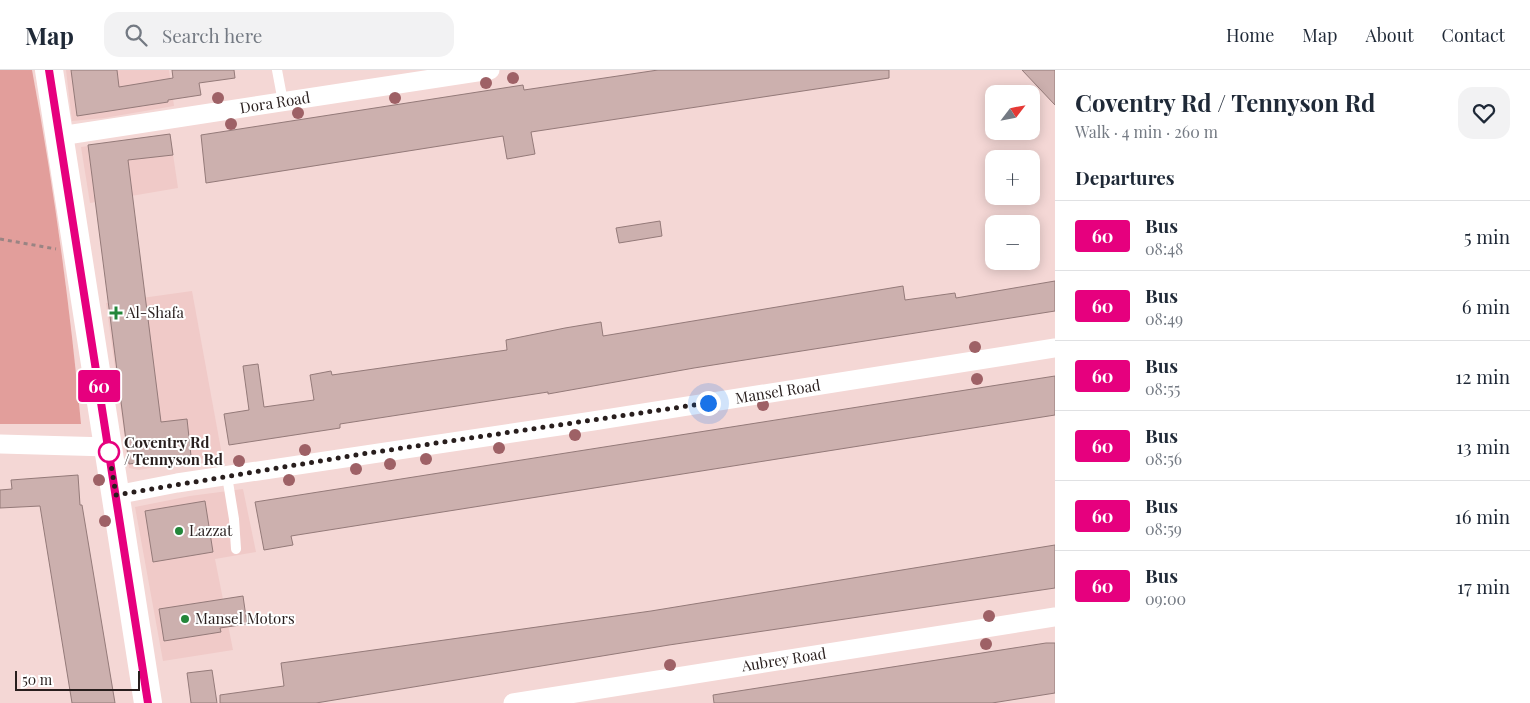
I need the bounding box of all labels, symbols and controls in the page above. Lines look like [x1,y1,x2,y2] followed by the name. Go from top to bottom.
[104,12,454,57] search box
[25,19,74,51] text: Map
[122,21,150,49] icon: search
[162,22,262,48] text: Search here
[1226,23,1274,47] text: Home
[1302,23,1337,47] text: Map
[1365,23,1414,47] text: About
[1442,23,1505,47] text: Contact
[985,85,1040,140] north arrow
[985,85,1040,270] map controls
[1075,86,1375,118] text: Coventry Rd / Tennyson Rd
[238,87,312,117] street label: Dora Road
[1458,87,1510,139] button: heart
[1075,121,1218,142] text: Walk · 4 min · 260 m
[985,150,1040,205] button: +
[1075,164,1175,190] text: Departures
[1145,212,1178,238] text: Bus
[985,215,1040,270] button: −
[1464,223,1510,249] text: 5 min
[1092,224,1113,248] text: 60
[1145,238,1183,259] text: 08:48
[1145,282,1178,308] text: Bus
[1462,293,1510,319] text: 6 min
[1092,294,1113,318] text: 60
[125,302,185,322] place label: Al-Shafa
[110,307,122,319] marker: Al-Shafa
[1145,308,1183,329] text: 08:49
[1145,352,1178,378] text: Bus
[1455,363,1510,389] text: 12 min
[1092,364,1113,388] text: 60
[76,370,122,402] line badge: 60
[88,374,110,398] text: 60
[734,374,822,408] street label: Mansel Road
[1145,378,1180,399] text: 08:55
[696,391,721,416] your location
[1145,422,1178,448] text: Bus
[124,432,223,469] place label: Coventry Rd / Tennyson Rd
[1456,433,1510,459] text: 13 min
[1092,434,1113,458] text: 60
[98,441,120,463] marker: Coventry Rd / Tennyson Rd
[1145,448,1182,469] text: 08:56
[1145,492,1178,518] text: Bus
[1455,503,1510,529] text: 16 min
[1092,504,1113,528] text: 60
[1145,518,1182,539] text: 08:59
[189,520,233,540] place label: Lazzat
[173,525,185,537] marker: Lazzat
[1145,562,1178,588] text: Bus
[1457,573,1510,599] text: 17 min
[1092,574,1113,598] text: 60
[1145,588,1186,609] text: 09:00
[195,608,295,628] place label: Mansel Motors
[179,613,191,625] marker: Mansel Motors
[739,642,828,676] street label: Aubrey Road
[15,668,140,691] scale bar
[22,670,52,689] text: 50 m

